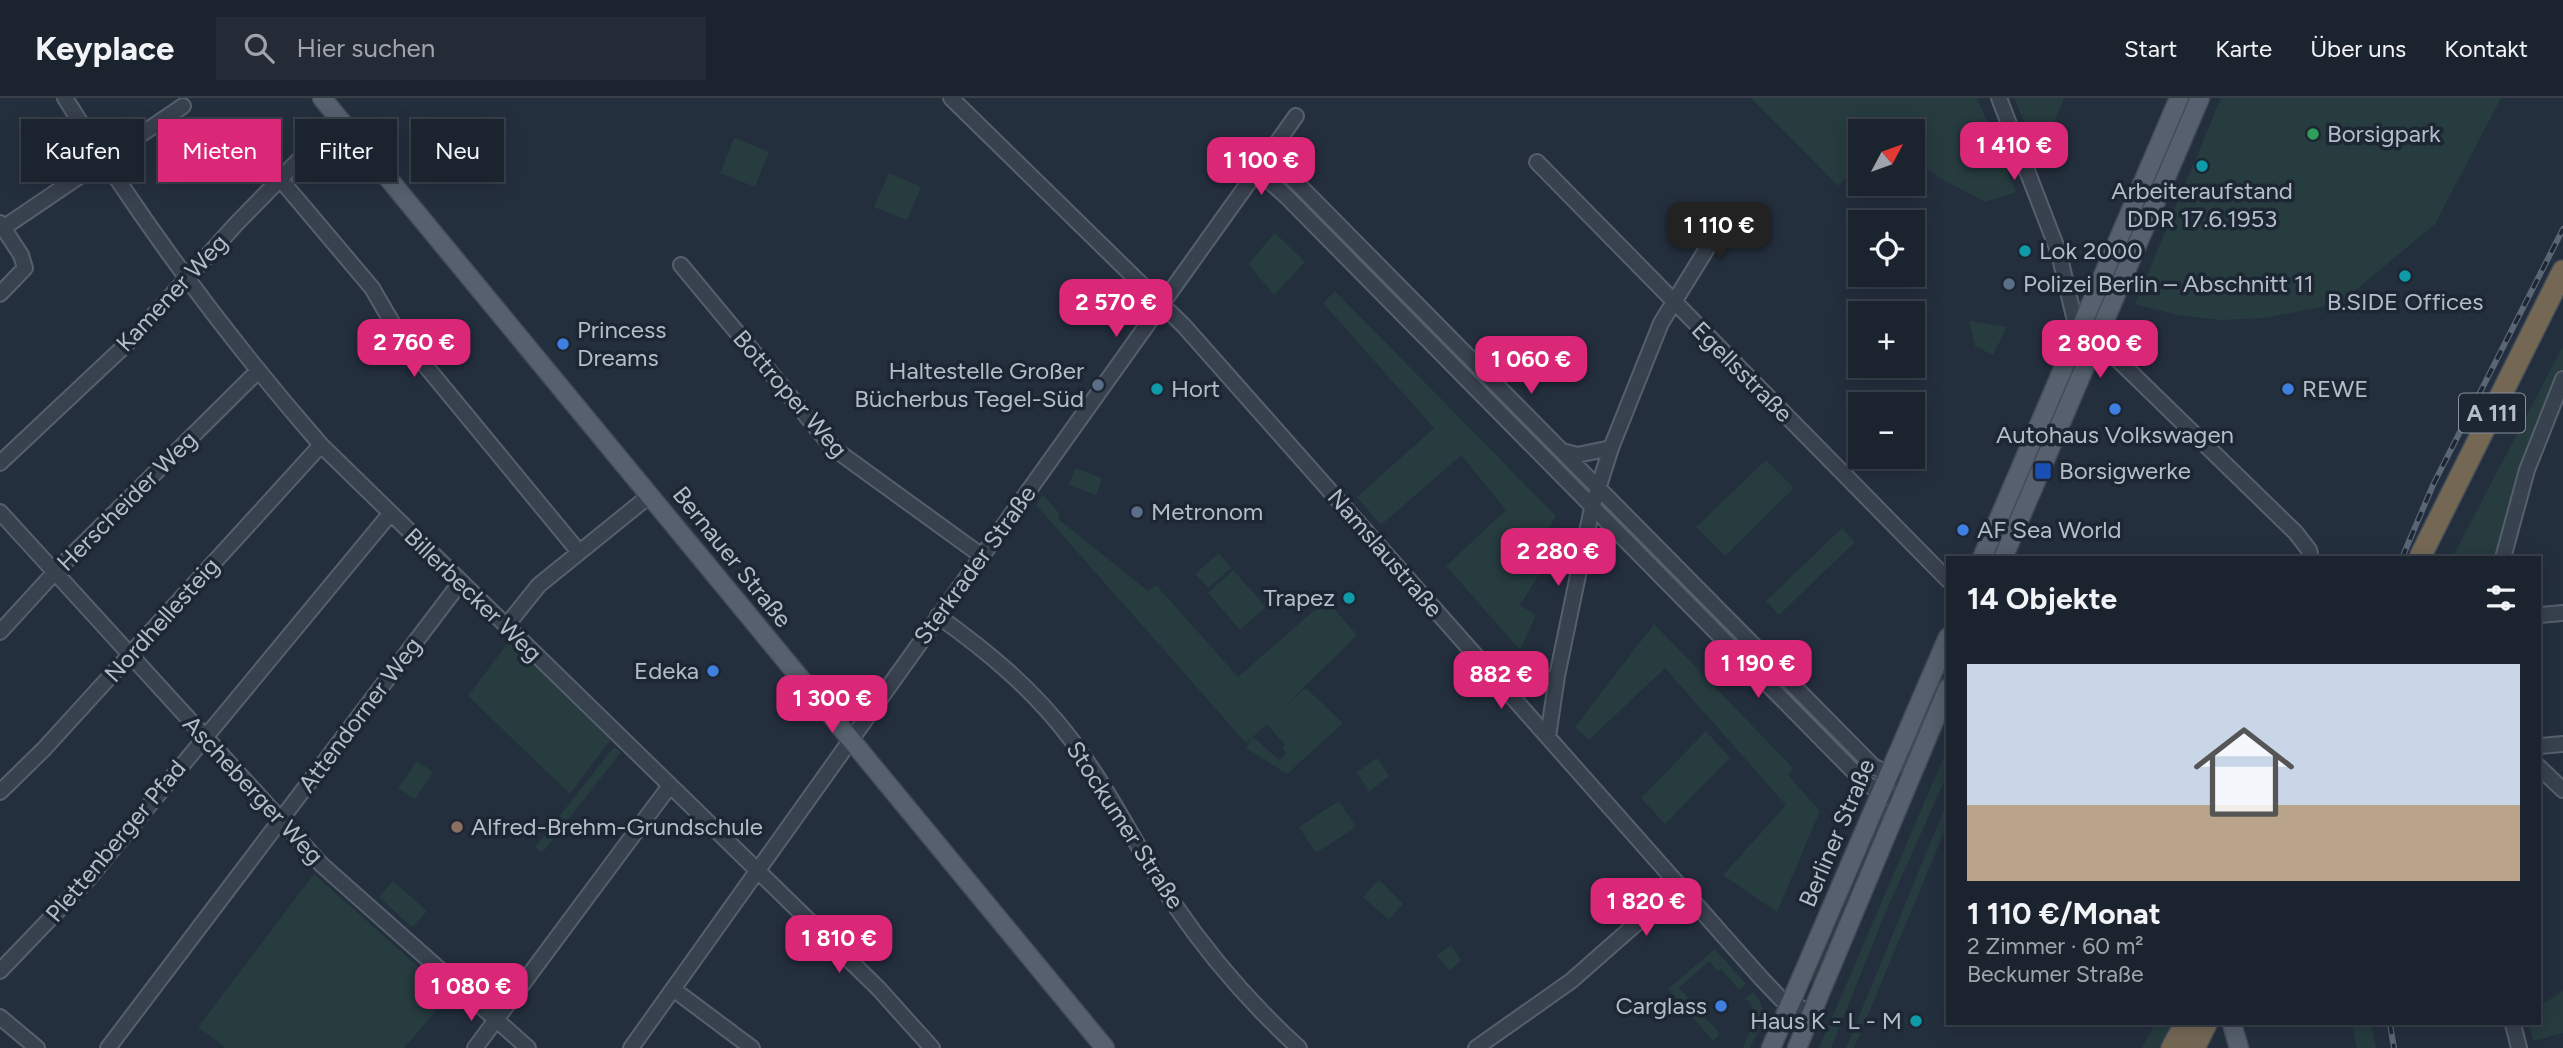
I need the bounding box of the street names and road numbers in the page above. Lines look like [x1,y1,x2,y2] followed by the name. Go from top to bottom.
[110,228,233,357] street label: Kamener Weg
[1686,315,1799,428] street label: Egellsstraße
[727,324,854,463] street label: Bottroper Weg
[2459,394,2525,432] road number: A 111
[51,425,203,577] street label: Herscheider Weg
[667,480,798,633] street label: Bernauer Straße
[907,480,1042,650] street label: Sterkrader Straße
[1322,483,1449,623] street label: Namslaustraße
[399,522,548,668] street label: Billerbecker Weg
[98,551,225,688] street label: Nordhellesteig
[292,631,427,798] street label: Attendorner Weg
[177,709,330,870] street label: Ascheberger Weg
[1060,735,1190,914] street label: Stockumer Straße
[39,754,192,928] street label: Plettenberger Pfad
[1792,754,1881,911] street label: Berliner Straße

